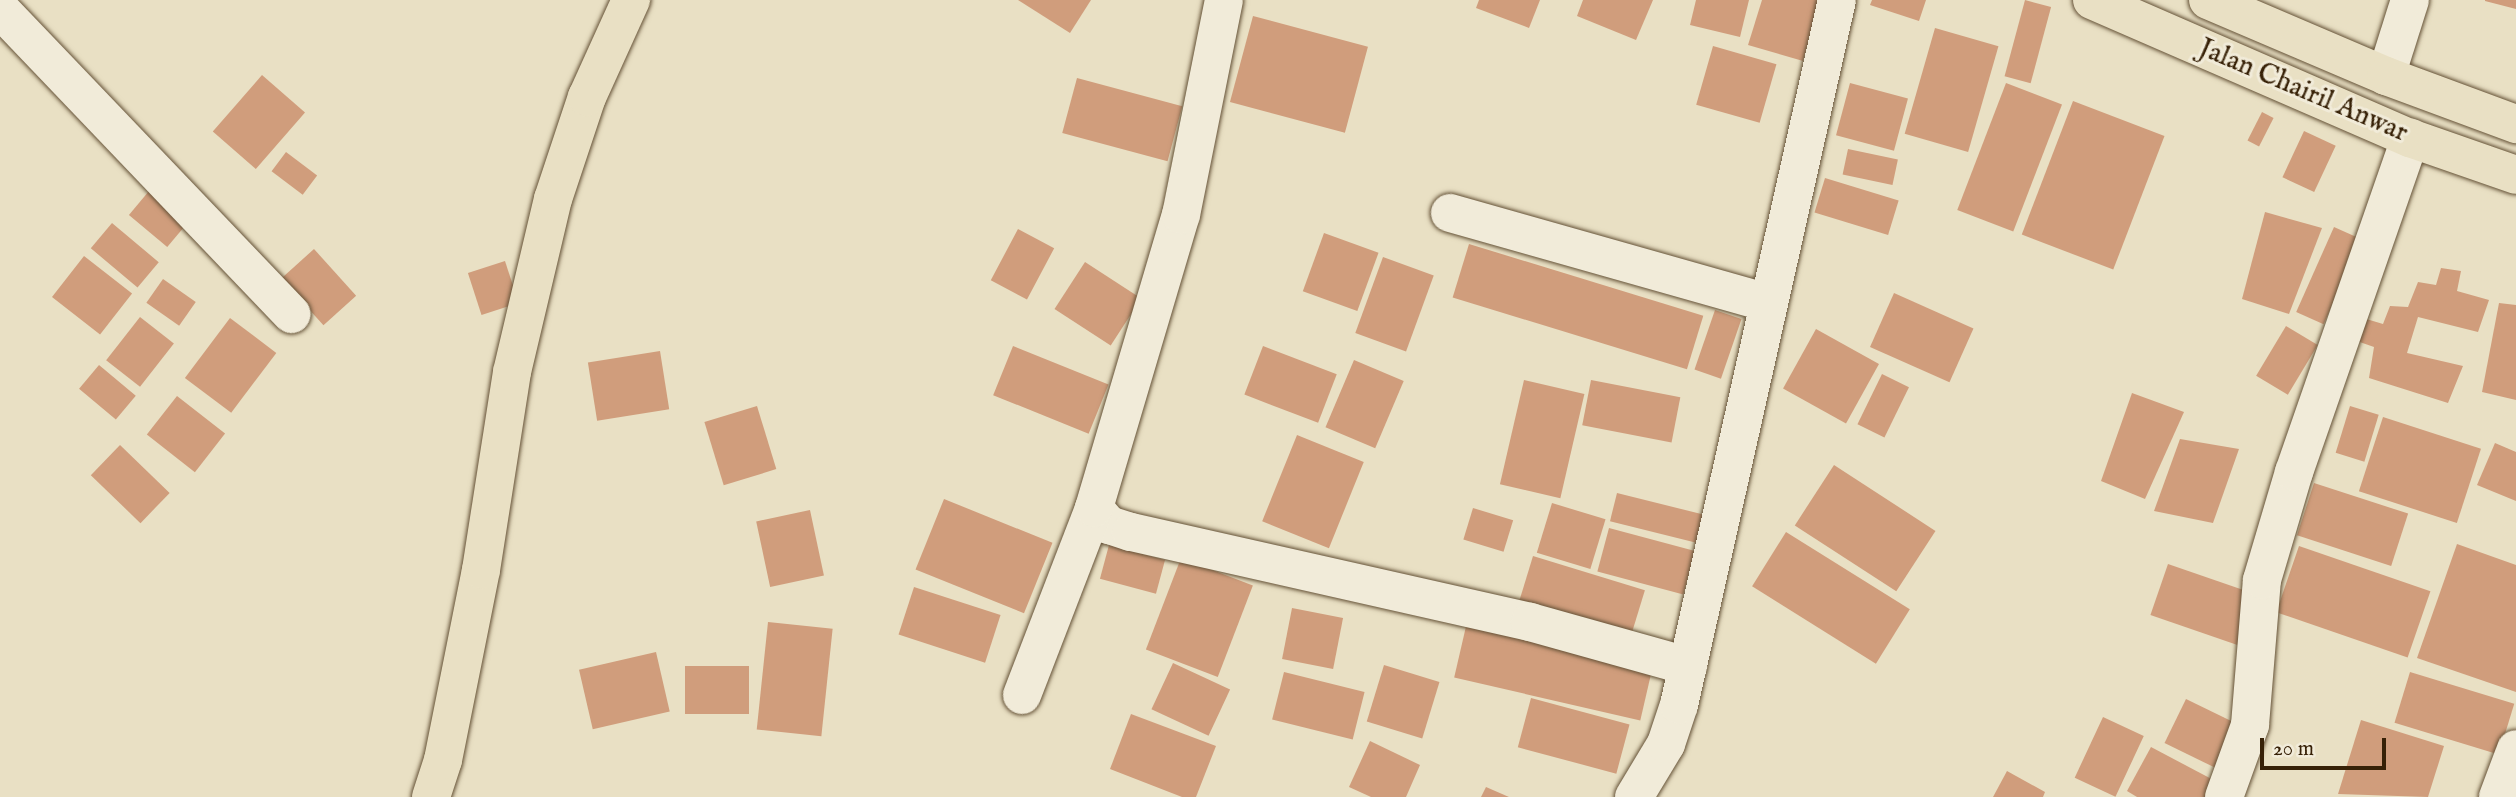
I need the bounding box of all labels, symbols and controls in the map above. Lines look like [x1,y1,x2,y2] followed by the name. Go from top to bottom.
[2193,32,2413,150] street label: Jalan Chairil Anwar
[2264,724,2390,768] scale bar
[2273,736,2314,763] text: 20 m

